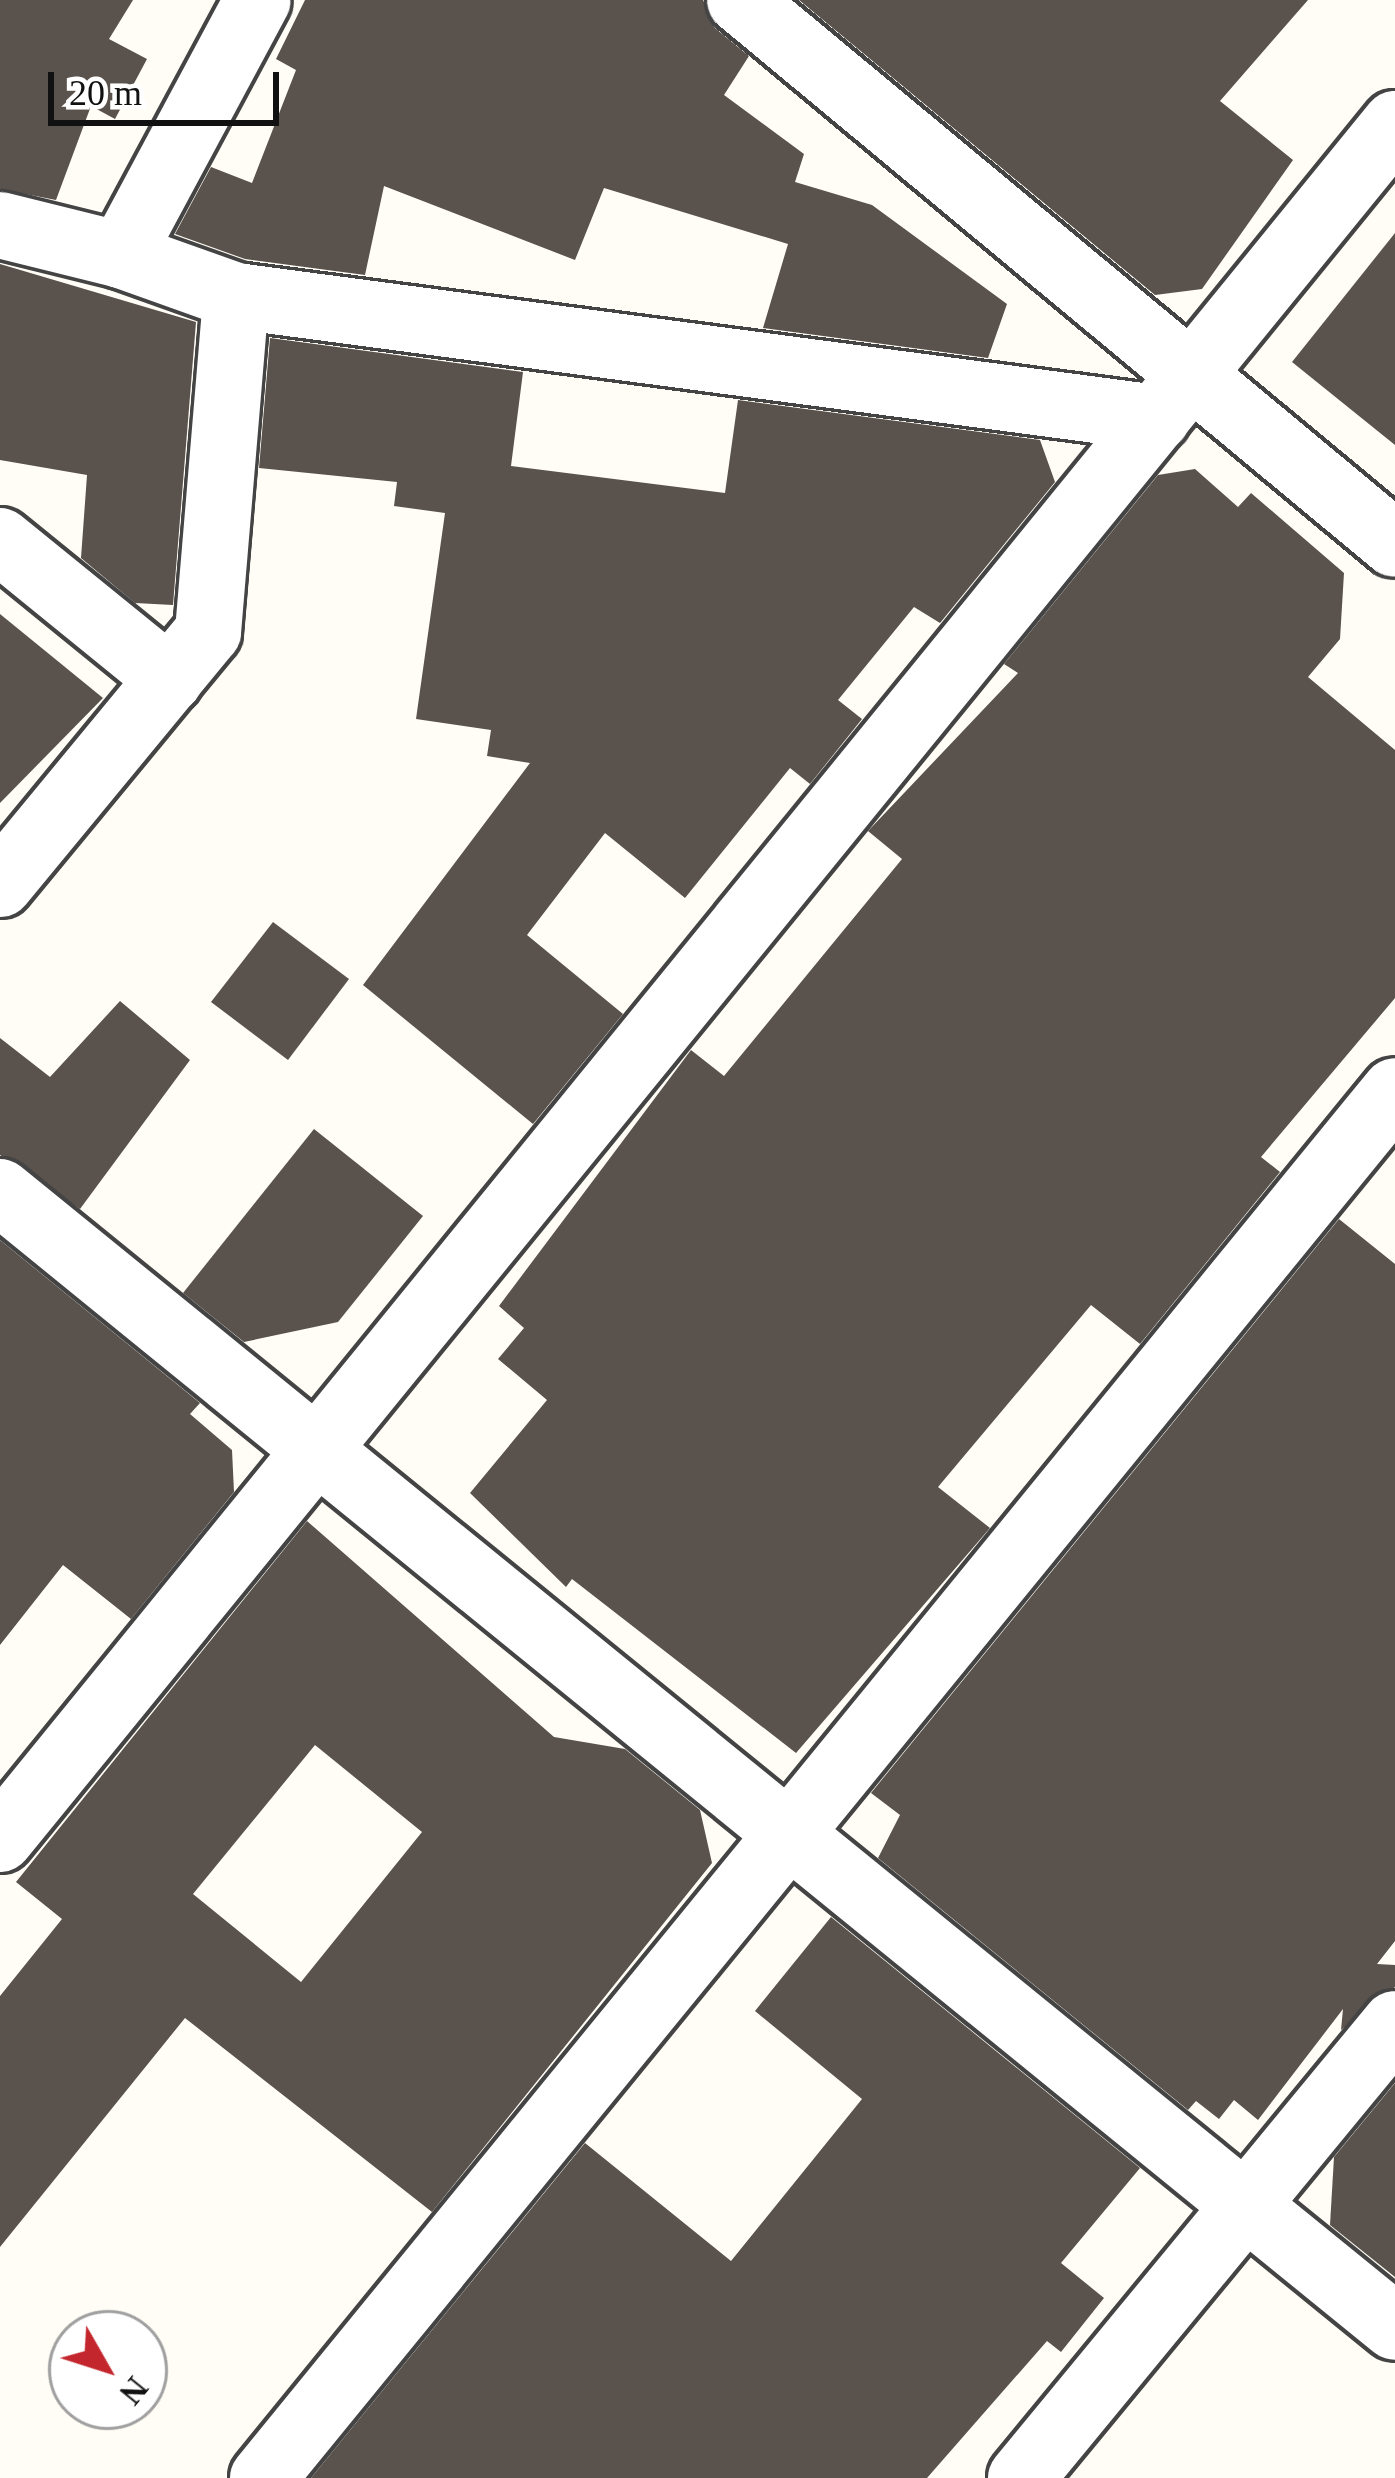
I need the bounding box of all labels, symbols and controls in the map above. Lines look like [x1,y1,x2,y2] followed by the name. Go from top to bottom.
[54,48,285,122] scale bar
[69,73,142,113] text: 20 m
[48,2310,168,2430] north arrow
[112,2370,155,2411] text: N

